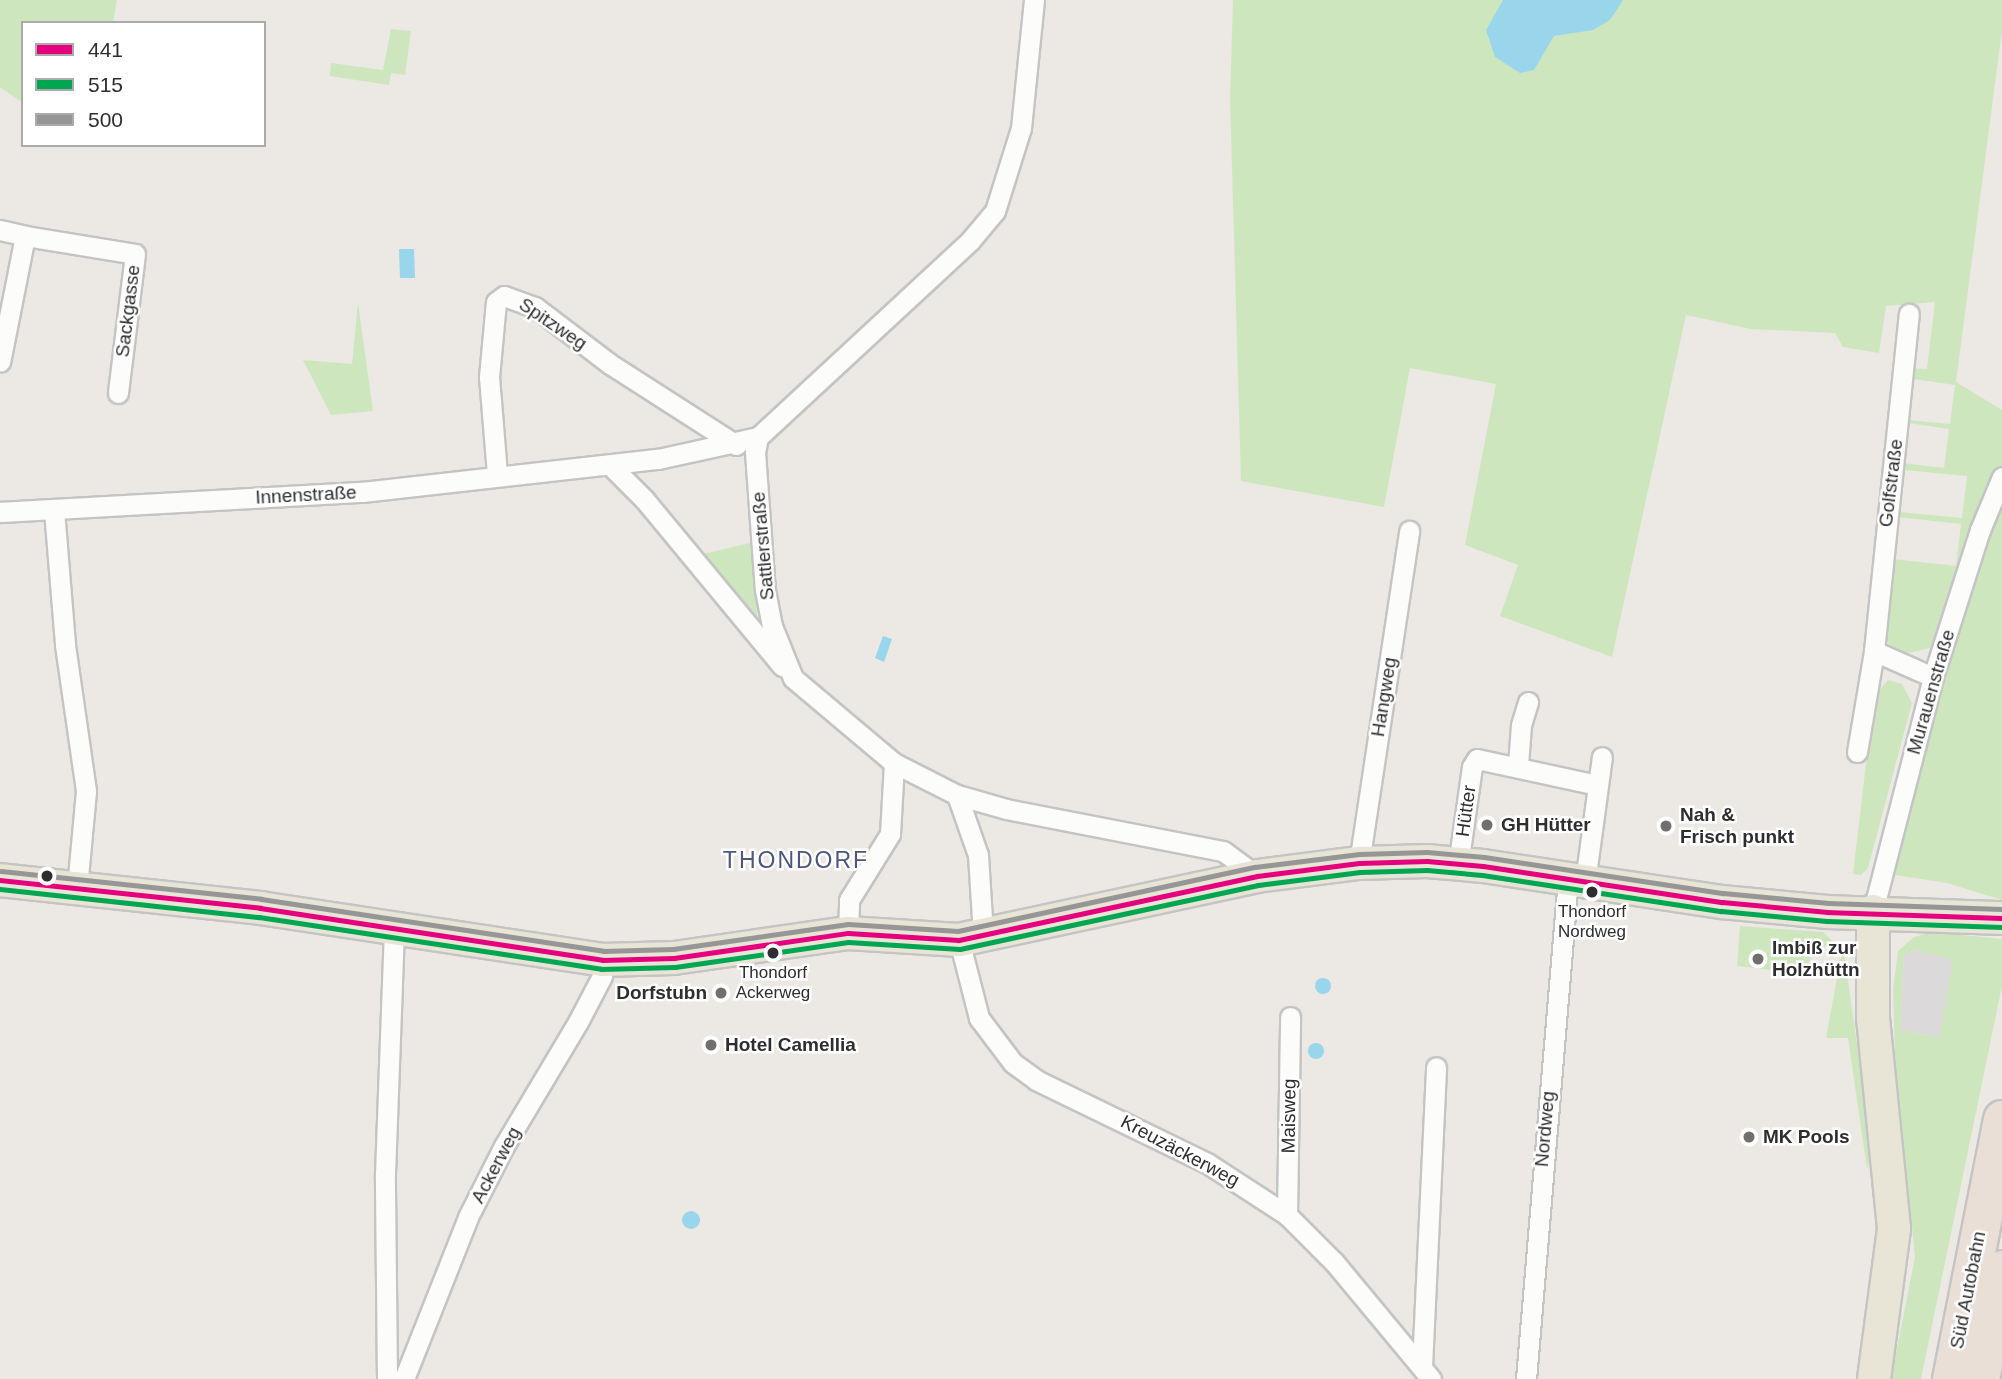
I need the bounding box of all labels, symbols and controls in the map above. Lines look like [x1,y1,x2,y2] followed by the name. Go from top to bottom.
[21,21,266,147] legend
[88,38,123,61] text: 441
[88,73,123,96] text: 515
[88,108,123,131] text: 500
[111,263,145,359] street label: Sackgasse
[515,293,591,355] street label: Spitzweg
[1874,438,1908,528] street label: Golfstraße
[255,481,357,509] street label: Innenstraße
[747,491,779,601] street label: Sattlerstraße
[1902,627,1960,757] street label: Murauenstraße
[1366,656,1402,738] street label: Hangweg
[1451,784,1481,838] street label: Hütter
[1680,804,1794,848] place label: Nah & Frisch punkt
[1501,814,1591,836] place label: GH Hütter
[1479,817,1495,833] marker: GH Hütter
[1658,818,1674,834] marker: Nah & Frisch punkt
[724,846,868,874] district label: THONDORF
[40,869,54,883] unlabelled marker
[1585,885,1599,899] marker: Thondorf Nordweg
[1558,902,1626,942] place label: Thondorf Nordweg
[1772,937,1860,981] place label: Imbiß zur Holzhüttn
[766,946,780,960] marker: Thondorf Ackerweg
[1750,951,1766,967] marker: Imbiß zur Holzhüttn
[736,963,810,1003] place label: Thondorf Ackerweg
[616,982,707,1004] place label: Dorfstubn
[713,985,729,1001] marker: Dorfstubn
[725,1034,856,1056] place label: Hotel Camellia
[703,1037,719,1053] marker: Hotel Camellia
[1277,1078,1301,1154] street label: Maisweg
[1530,1090,1560,1168] street label: Nordweg
[1117,1110,1243,1192] street label: Kreuzäckerweg
[466,1123,526,1207] street label: Ackerweg
[1763,1126,1850,1148] place label: MK Pools
[1741,1129,1757,1145] marker: MK Pools
[1945,1229,1991,1351] street label: Süd Autobahn

